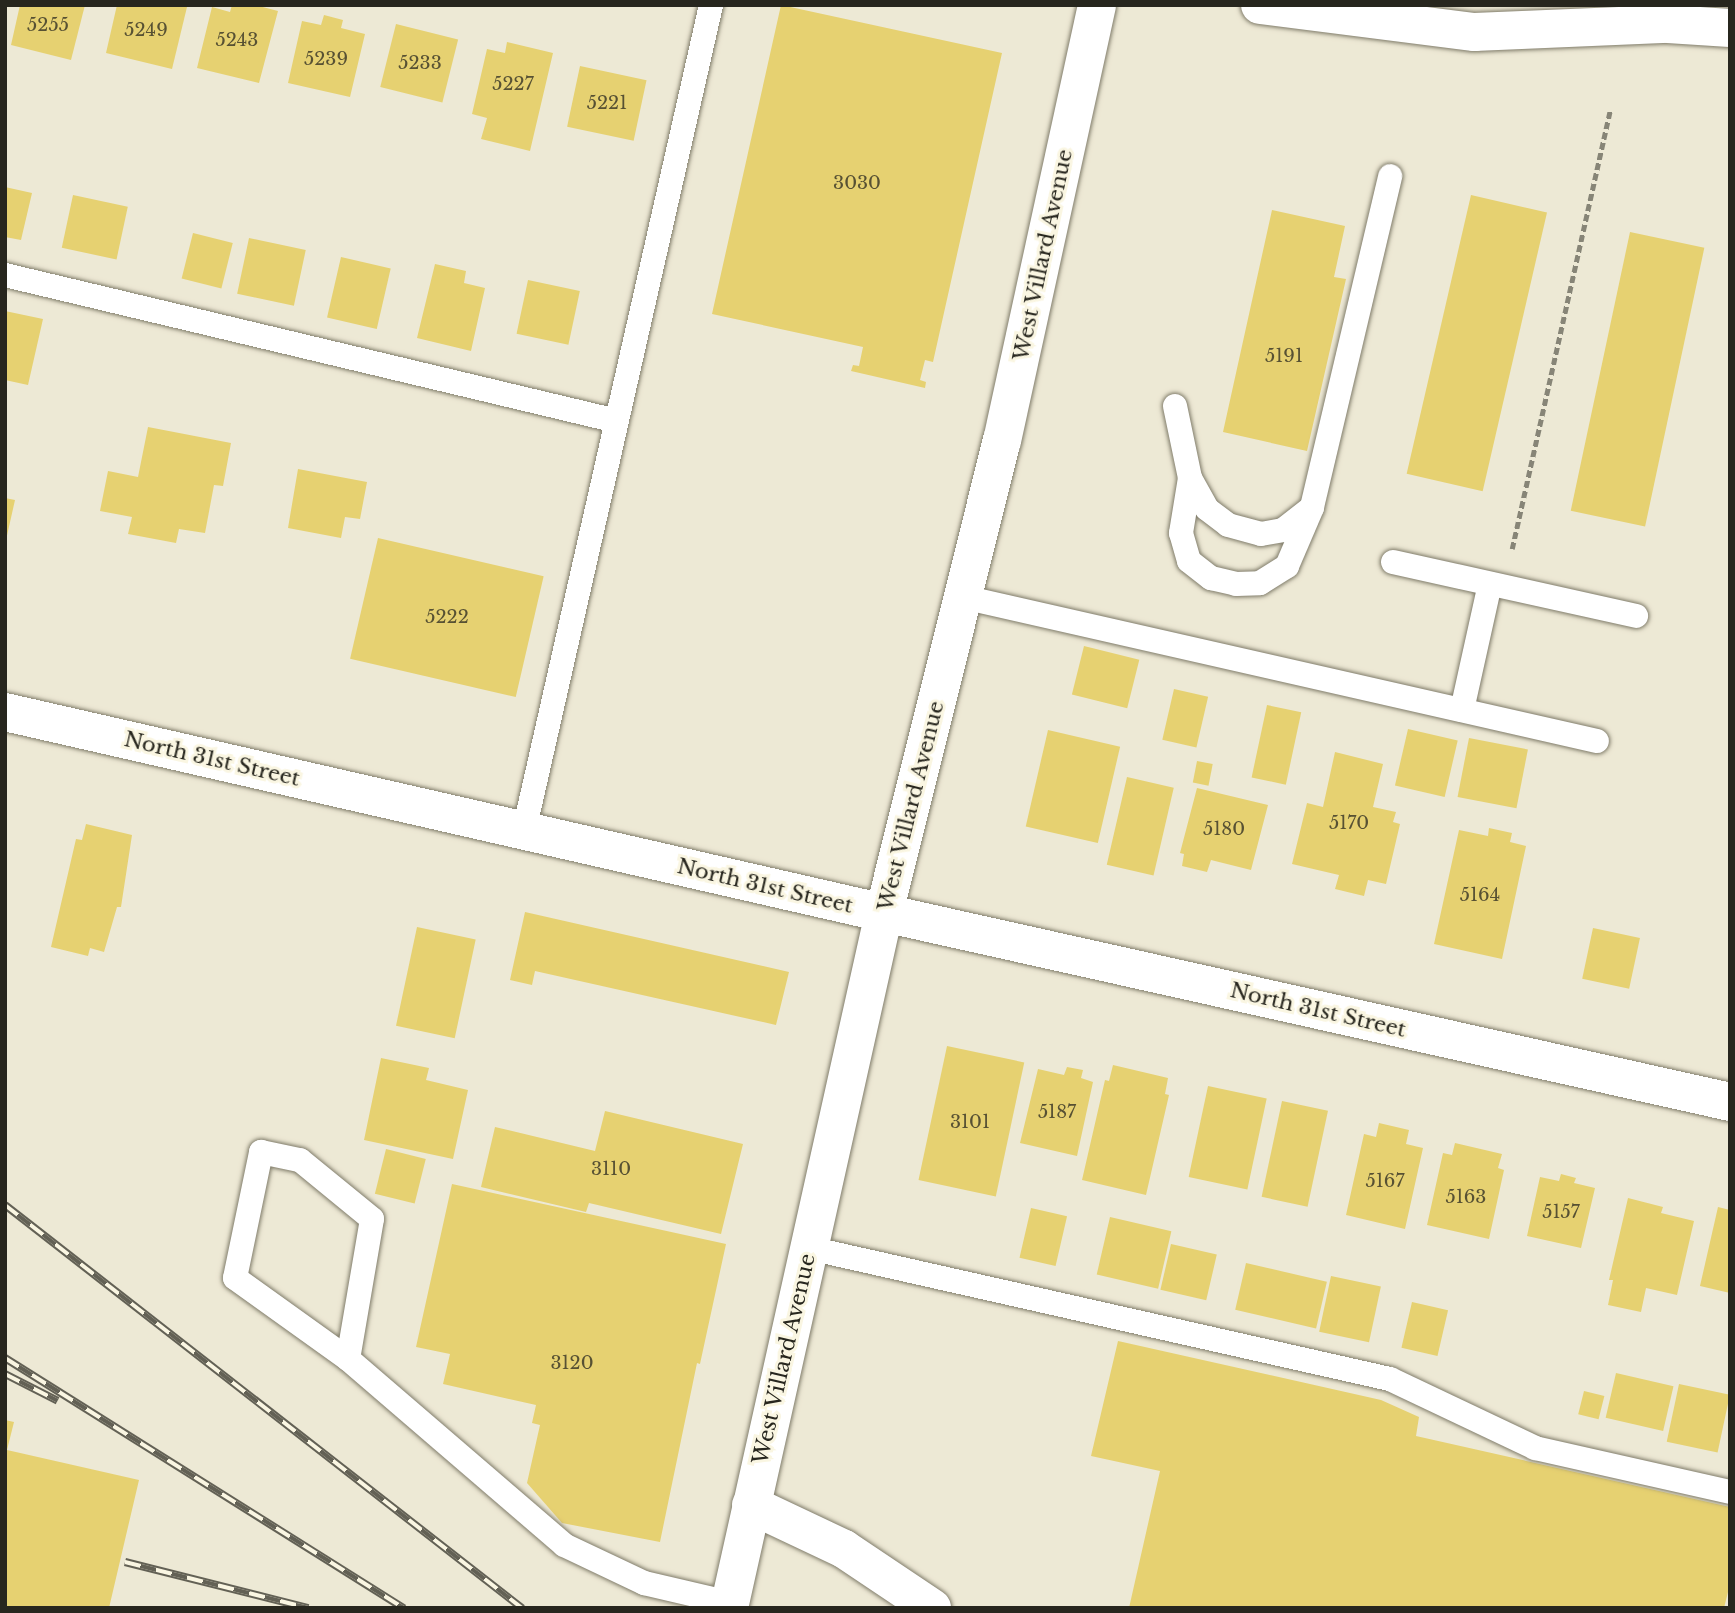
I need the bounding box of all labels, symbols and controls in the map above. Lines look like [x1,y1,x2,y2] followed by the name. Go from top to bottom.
[27,14,69,36] house number: 5255
[124,19,168,41] house number: 5249
[216,29,258,51] house number: 5243
[304,48,348,70] house number: 5239
[398,52,442,74] house number: 5233
[492,73,534,95] house number: 5227
[587,92,627,114] house number: 5221
[1008,146,1078,364] street label: West Villard Avenue
[833,172,881,194] house number: 3030
[1265,345,1303,367] house number: 5191
[425,606,469,628] house number: 5222
[872,698,950,914] street label: West Villard Avenue
[122,727,302,791] street label: North 31st Street
[1329,812,1369,834] house number: 5170
[1203,818,1245,840] house number: 5180
[675,854,855,918] street label: North 31st Street
[1460,884,1500,906] house number: 5164
[1228,978,1408,1042] street label: North 31st Street
[1038,1101,1076,1123] house number: 5187
[950,1111,990,1133] house number: 3101
[591,1158,631,1180] house number: 3110
[1366,1170,1404,1192] house number: 5167
[1446,1186,1486,1208] house number: 5163
[1542,1201,1580,1223] house number: 5157
[747,1250,821,1468] street label: West Villard Avenue
[550,1352,594,1374] house number: 3120

